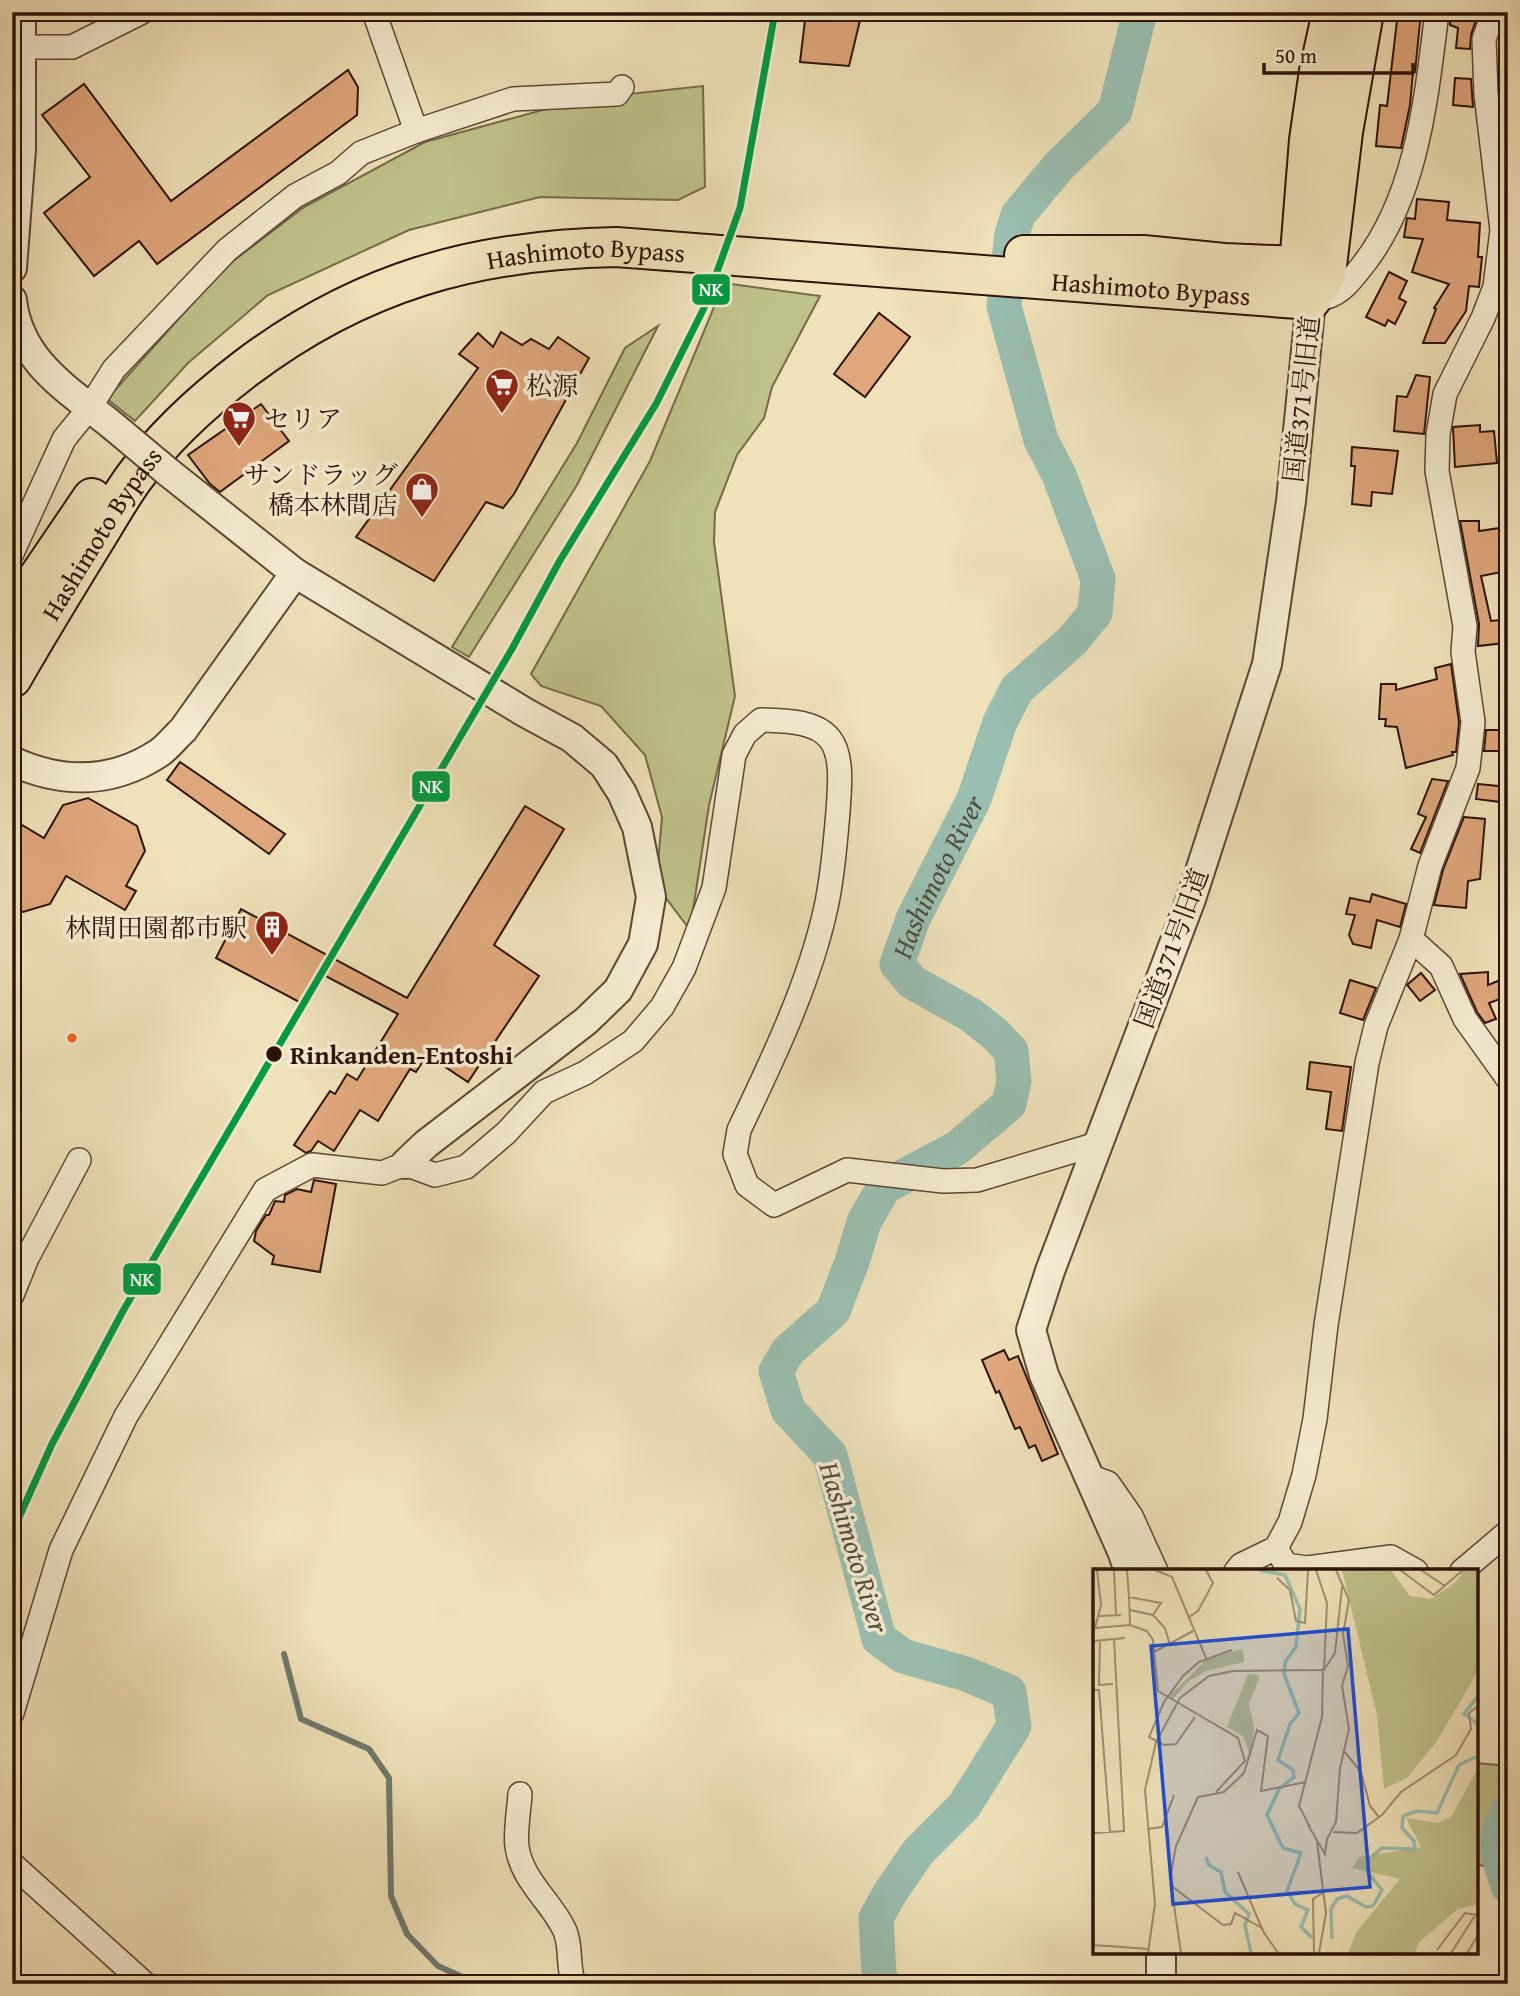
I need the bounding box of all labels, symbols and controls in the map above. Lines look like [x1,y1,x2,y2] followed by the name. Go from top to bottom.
[1264,32,1413,76] scale bar
[1275,40,1317,71] text: 50 m
[483,227,687,279] street label: Hashimoto Bypass
[1050,261,1252,315] street label: Hashimoto Bypass
[691,273,731,306] line badge: NK
[699,275,723,303] text: NK
[1273,314,1329,484] street label: 国道371号旧道
[483,366,521,415] supermarket icon: 松源
[526,366,578,405] place label: 松源
[220,399,258,448] supermarket icon: セリア
[264,399,342,438] place label: セリア
[31,438,171,627] street label: Hashimoto Bypass
[244,455,398,524] place label: サンドラッグ 橋本林間店
[403,470,441,519] shop icon: サンドラッグ 橋本林間店
[411,770,451,803] line badge: NK
[419,772,443,800] text: NK
[880,786,994,965] water label: Hashimoto River
[1124,863,1218,1033] street label: 国道371号旧道
[65,908,247,947] place label: 林間田園都市駅
[253,908,291,957] building icon: 林間田園都市駅
[65,1031,79,1045] unlabelled marker
[290,1035,513,1074] place label: Rinkanden-Entoshi
[264,1044,284,1064] marker: Rinkanden-Entoshi
[122,1262,162,1296] line badge: NK
[130,1265,154,1293] text: NK
[809,1455,901,1639] water label: Hashimoto River
[1093,1569,1478,1954] inset map

